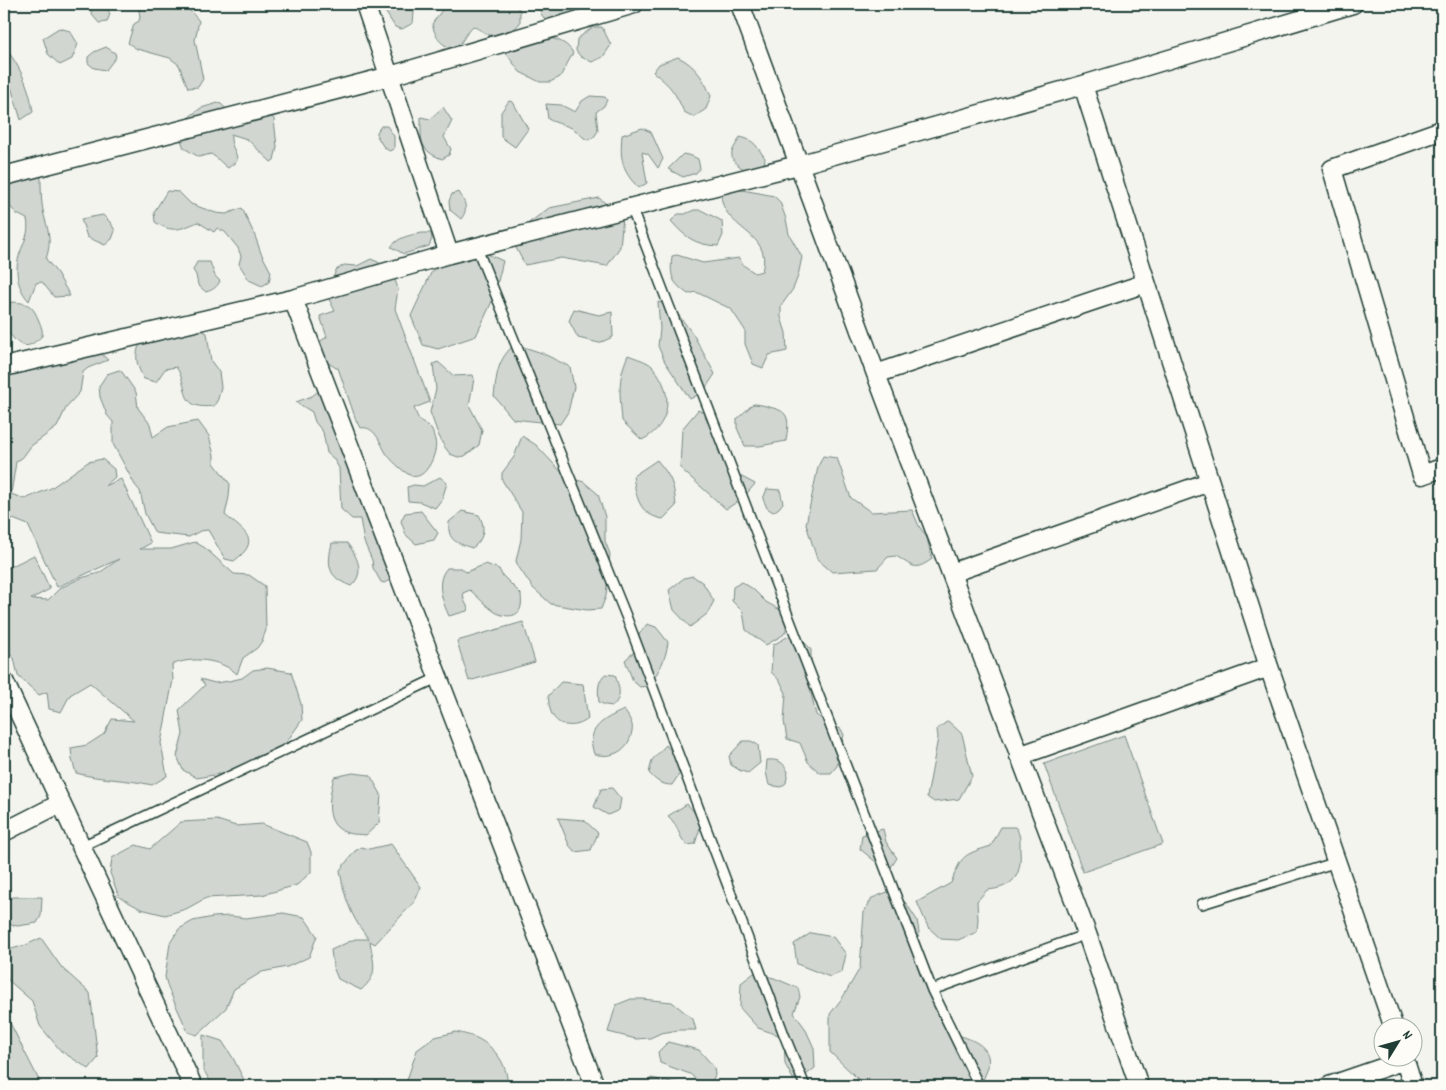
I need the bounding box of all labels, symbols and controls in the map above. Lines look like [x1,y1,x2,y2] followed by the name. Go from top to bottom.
[1374,1018,1424,1068] north arrow
[1397,1027,1417,1044] text: N

